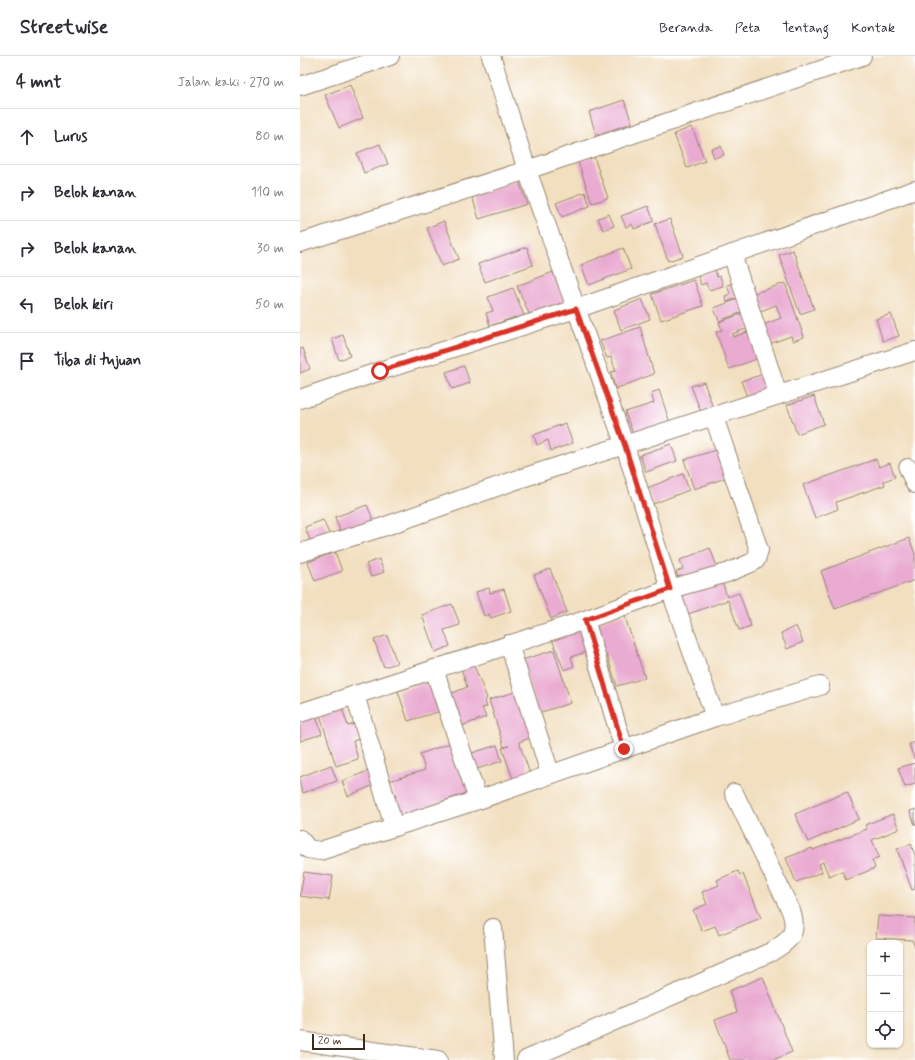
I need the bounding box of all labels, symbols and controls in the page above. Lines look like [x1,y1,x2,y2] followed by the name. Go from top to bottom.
[20,15,108,40] text: Streetwise
[659,19,713,37] text: Beranda
[735,19,760,37] text: Peta
[782,19,829,37] text: Tentang
[851,19,895,37] text: Kontak
[16,71,61,93] text: 4 mnt
[177,74,284,91] text: Jalan kaki · 270 m
[16,126,38,148] icon: ahead
[54,127,87,147] text: Lurus
[255,128,284,145] text: 80 m
[16,182,38,204] icon: right
[54,183,137,203] text: Belok kanan
[251,184,284,201] text: 110 m
[16,238,38,260] icon: right
[54,239,137,259] text: Belok kanan
[257,240,284,257] text: 30 m
[16,294,38,316] icon: left
[54,295,113,315] text: Belok kiri
[255,296,284,313] text: 50 m
[16,350,38,372] icon: arrive
[54,351,141,371] text: Tiba di tujuan
[371,362,389,380] route start
[615,740,633,758] route end
[867,940,903,1048] map controls
[867,940,903,976] button: +
[867,976,903,1012] button: −
[867,1012,903,1048] button: locate
[312,1032,365,1051] scale bar
[318,1034,341,1048] text: 20 m

